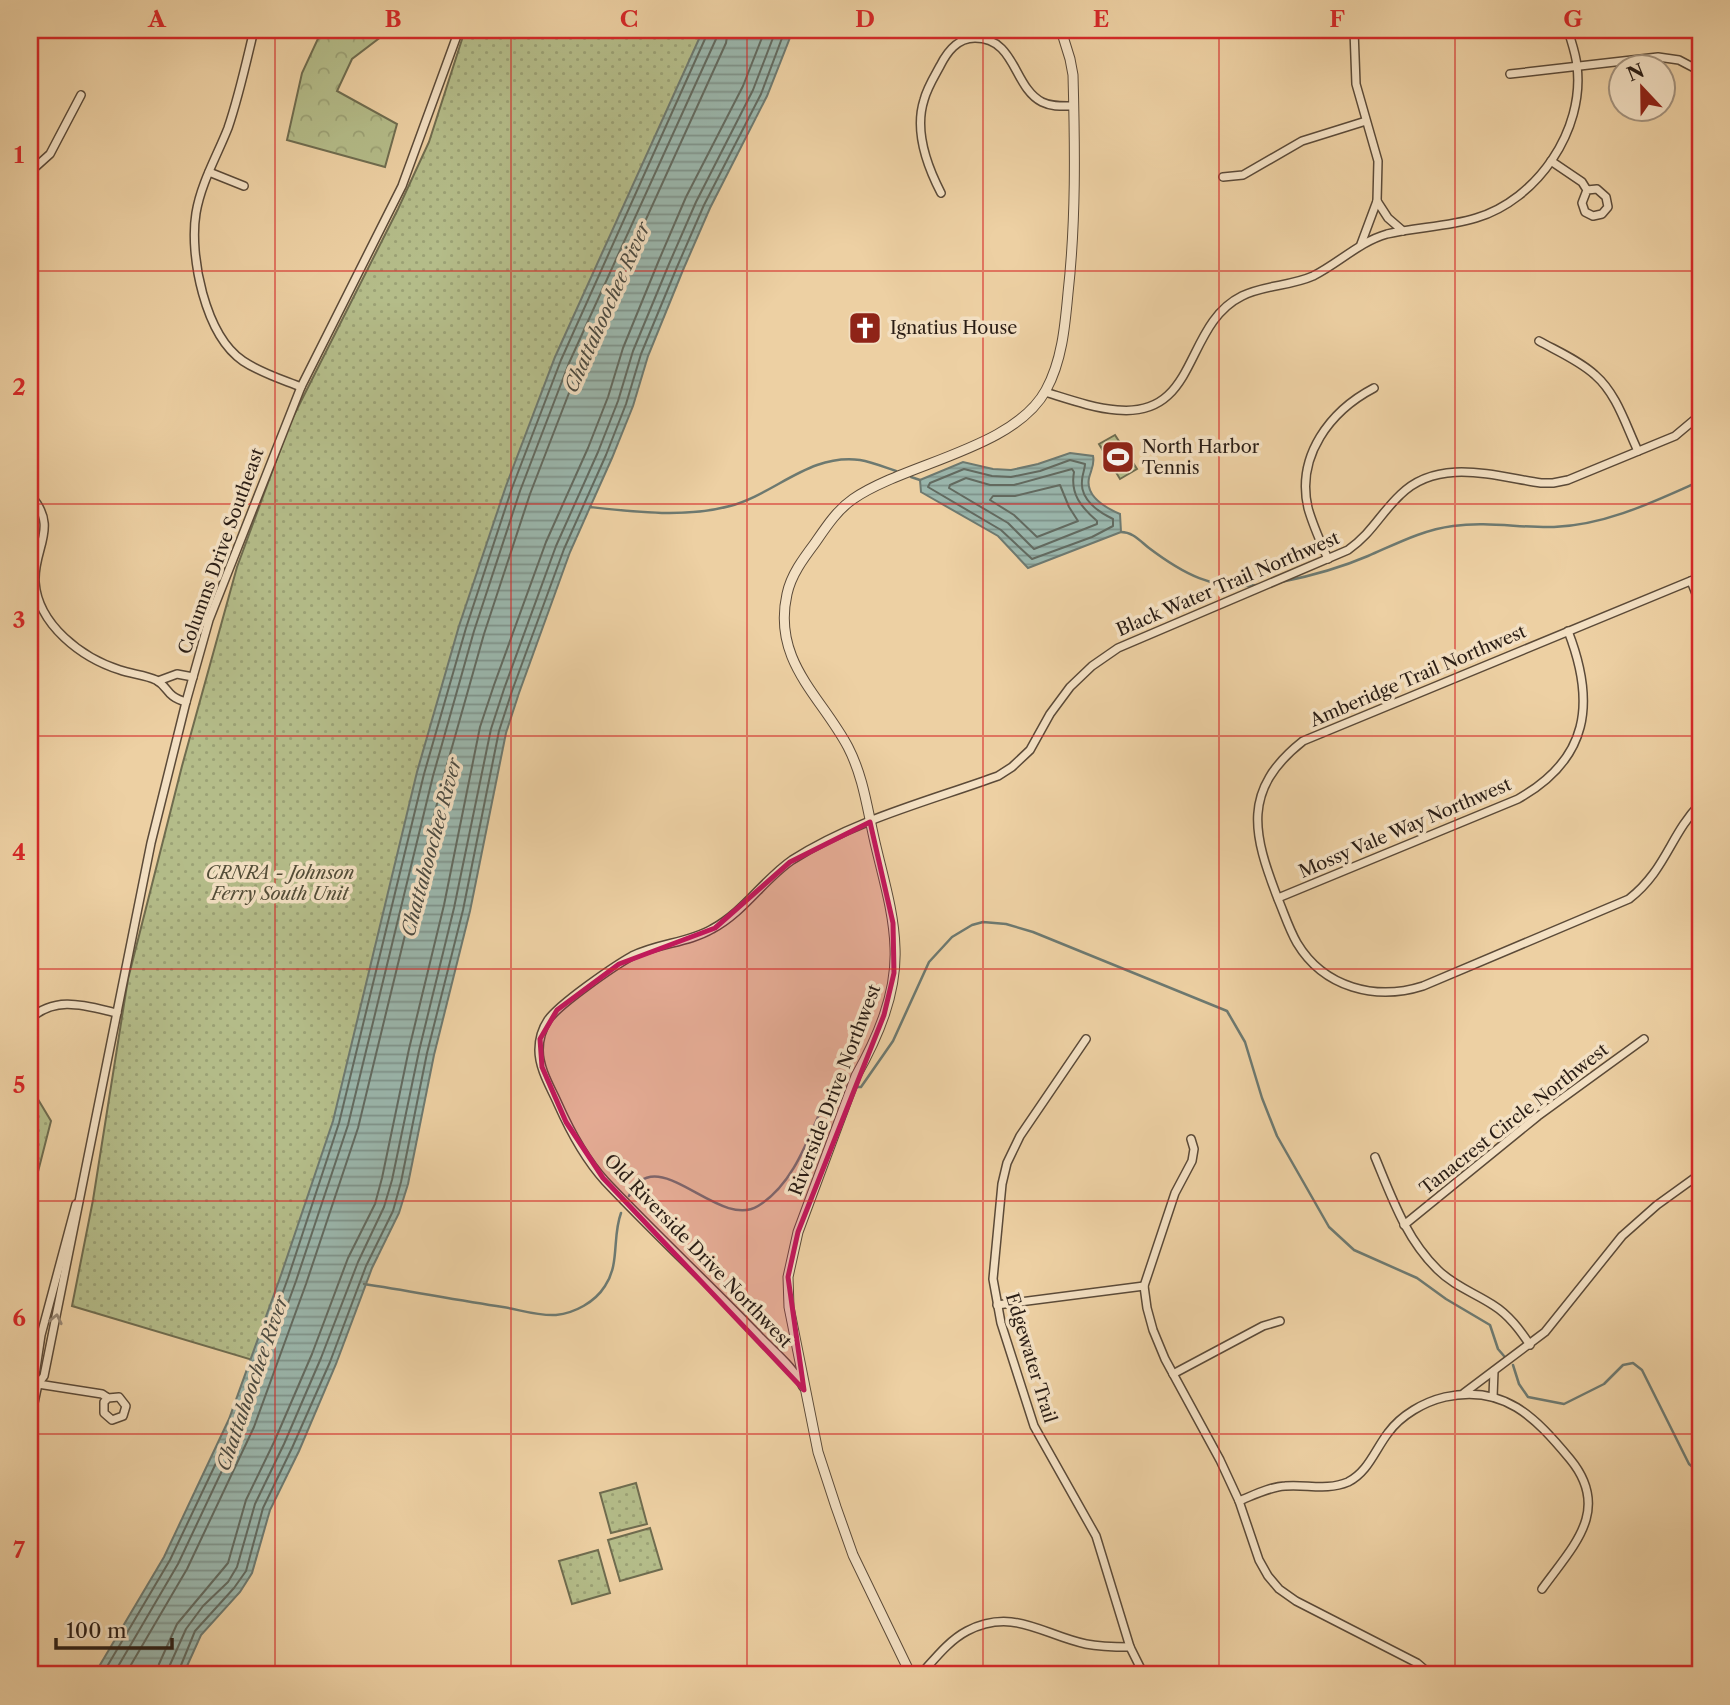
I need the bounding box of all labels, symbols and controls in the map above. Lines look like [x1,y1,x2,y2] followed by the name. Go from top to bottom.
[147,5,167,33] text: A
[384,5,402,33] text: B
[620,5,638,33] text: C
[855,5,875,33] text: D
[1093,5,1109,33] text: E
[1329,5,1345,33] text: F
[1563,5,1583,33] text: G
[1608,52,1678,122] north arrow
[1624,59,1648,86] text: N
[14,141,25,169] text: 1
[560,218,656,396] water label: Chattahoochee River
[846,309,884,347] church icon: Ignatius House
[890,317,1017,339] place label: Ignatius House
[12,373,26,401] text: 2
[1142,436,1260,479] place label: North Harbor Tennis
[1099,438,1137,476] sports icon: North Harbor Tennis
[173,444,269,657] street label: Columns Drive Southeast
[1113,527,1343,641] street label: Black Water Trail Northwest
[13,606,26,634] text: 3
[1306,620,1530,732] street label: Amberidge Trail Northwest
[397,754,467,939] water label: Chattahoochee River
[1296,773,1515,883] street label: Mossy Vale Way Northwest
[12,838,26,866] text: 4
[206,862,354,905] park label: CRNRA - Johnson Ferry South Unit
[784,981,886,1199] street label: Riverside Drive Northwest
[1415,1038,1613,1199] street label: Tanacrest Circle Northwest
[13,1071,25,1099] text: 5
[600,1150,797,1353] street label: Old Riverside Drive Northwest
[1001,1290,1061,1426] street label: Edgewater Trail
[212,1292,294,1474] water label: Chattahoochee River
[12,1304,26,1332] text: 6
[47,1313,62,1325] one-way arrow
[13,1536,25,1564] text: 7
[56,1607,172,1651] scale bar
[66,1618,127,1643] text: 100 m

